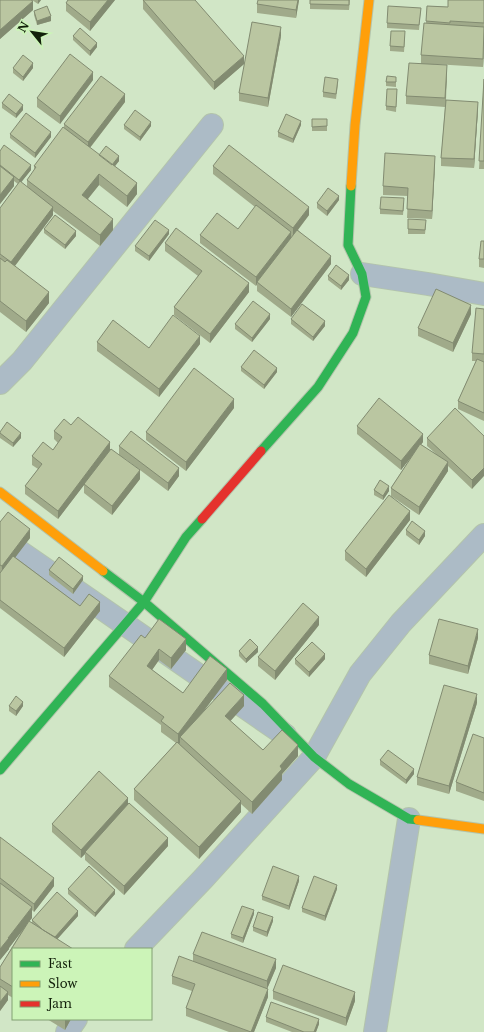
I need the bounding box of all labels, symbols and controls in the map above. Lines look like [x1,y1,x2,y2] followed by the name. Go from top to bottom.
[12,12,52,52] north arrow
[15,18,32,35] text: N
[12,948,152,1020] legend
[48,956,73,971] text: Fast
[48,976,78,991] text: Slow
[46,996,72,1011] text: Jam

